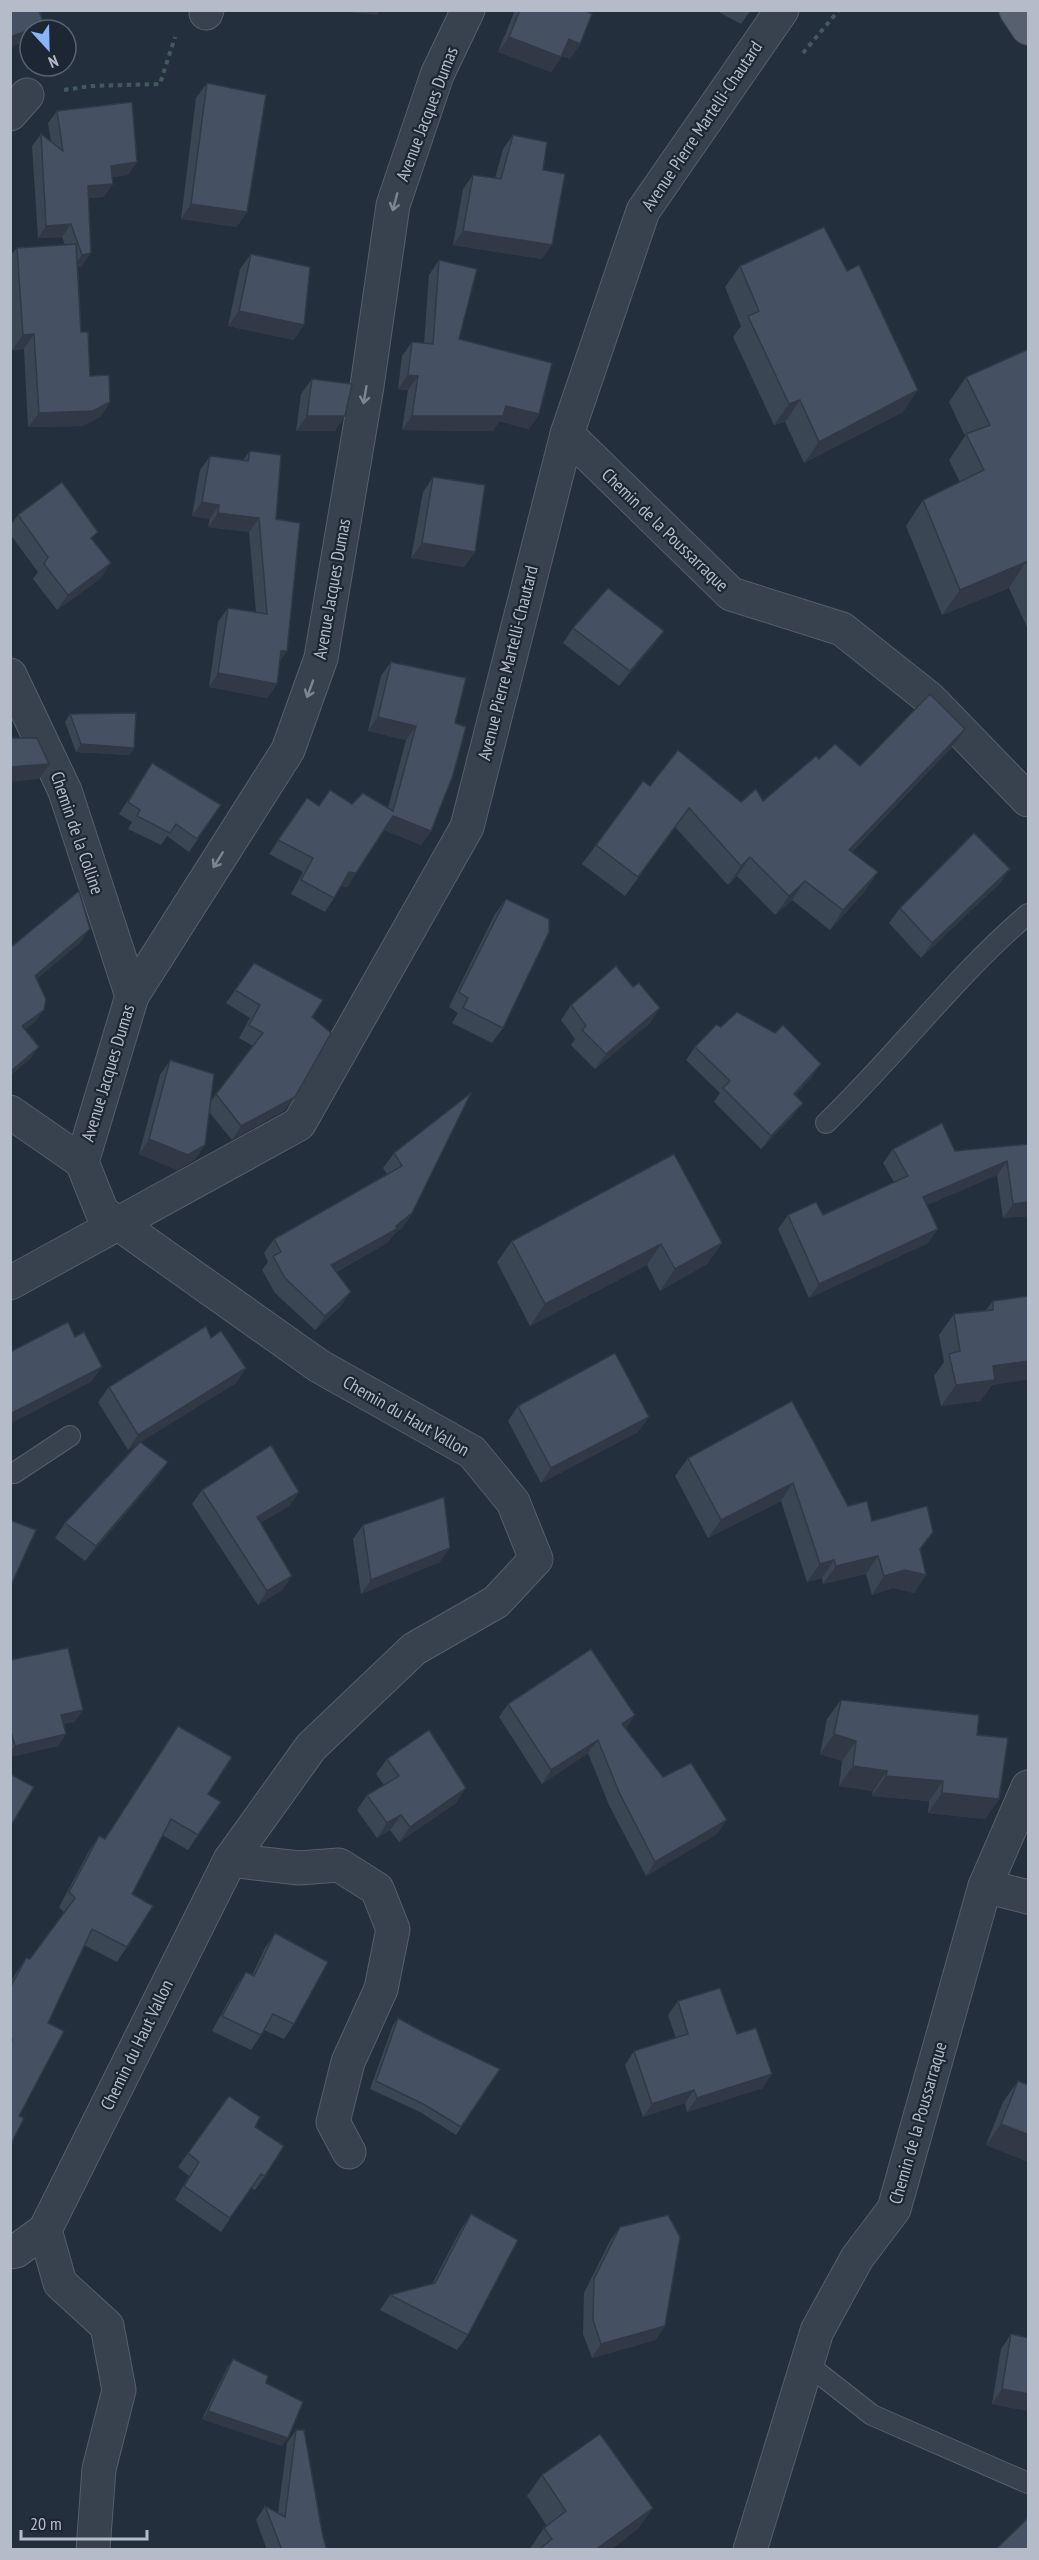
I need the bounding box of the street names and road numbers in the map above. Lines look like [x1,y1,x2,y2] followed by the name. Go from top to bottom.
[636,36,767,215] street label: Avenue Pierre Martelli-Chautard
[390,43,463,184] street label: Avenue Jacques Dumas
[597,463,734,596] street label: Chemin de la Poussarraque
[308,517,355,661] street label: Avenue Jacques Dumas
[472,563,543,763] street label: Avenue Pierre Martelli-Chautard
[46,768,109,897] street label: Chemin de la Colline
[76,1002,139,1144] street label: Avenue Jacques Dumas
[339,1370,474,1461] street label: Chemin du Haut Vallon
[95,1976,178,2114] street label: Chemin du Haut Vallon
[883,2039,952,2207] street label: Chemin de la Poussarraque

